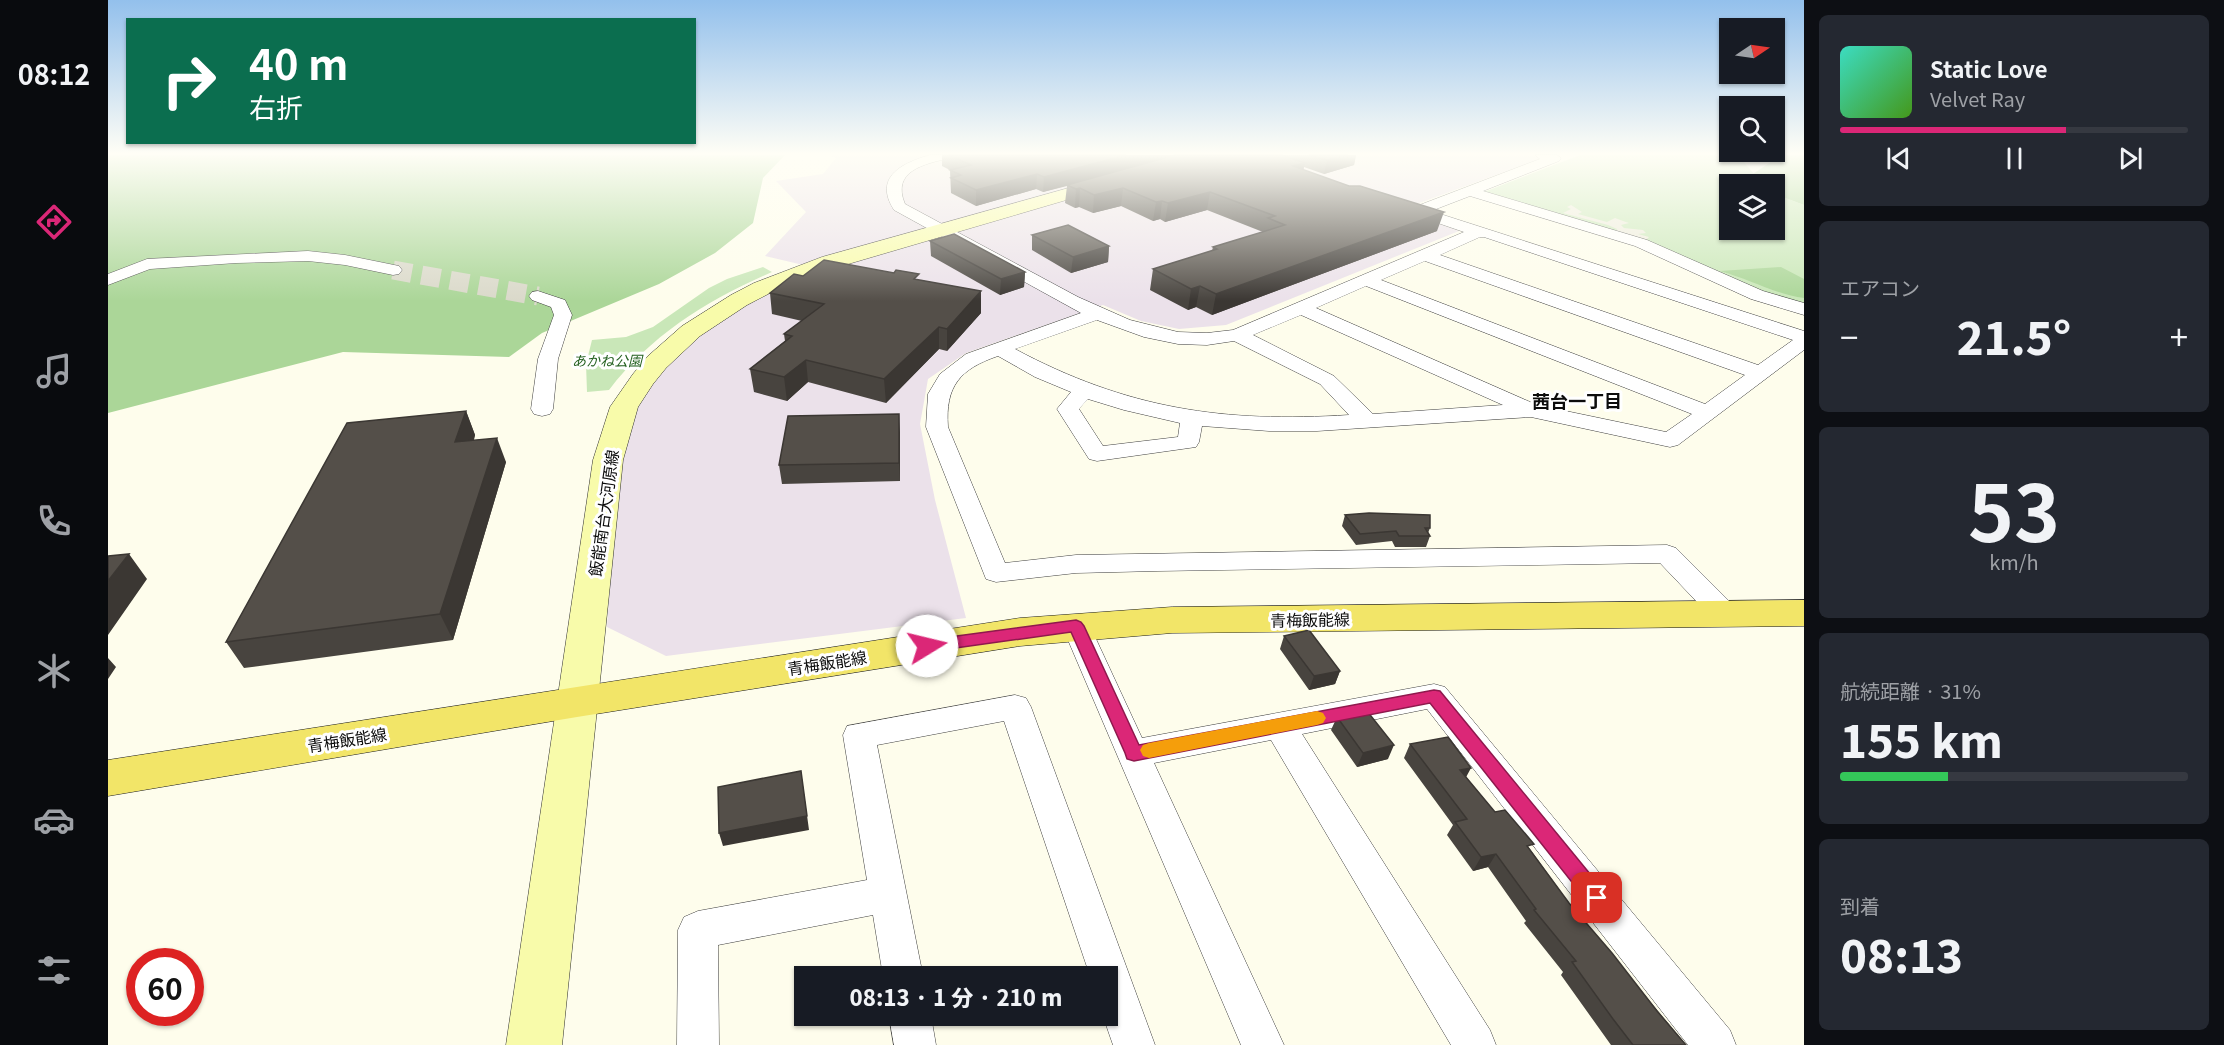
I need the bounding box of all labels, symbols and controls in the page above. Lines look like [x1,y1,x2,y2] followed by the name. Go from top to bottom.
[1719,18,1785,84] north arrow
[1719,18,1785,240] map controls
[249,31,349,92] text: 40 m
[150,42,228,120] icon: right
[1930,52,2047,84] text: Static Love
[18,54,90,93] text: 08:12
[1930,84,2025,113] text: Velvet Ray
[249,87,303,126] text: 右折
[1719,96,1785,162] button: search
[1882,142,1915,175] icon: previous
[1998,142,2031,175] icon: pause
[2114,142,2147,175] icon: next
[1719,174,1785,240] button: layers
[33,201,75,243] icon: directions
[1840,273,1920,302] text: エアコン
[1957,303,2071,368] text: 21.5°
[1840,312,1858,360] text: −
[2170,312,2188,360] text: +
[33,350,75,392] icon: music
[572,350,644,370] park label: あかね公園
[1532,387,1622,413] district label: 茜台一丁目
[582,448,624,578] street label: 飯能南台大河原線
[1968,452,2060,564] text: 53
[33,500,75,542] icon: phone
[1989,547,2039,576] text: km/h
[1270,606,1350,632] street label: 青梅飯能線
[895,614,959,678] position arrow
[786,644,868,680] street label: 青梅飯能線
[33,650,75,692] icon: climate
[1840,676,1981,705] text: 航続距離 · 31%
[1840,706,2003,771] text: 155 km
[306,721,388,757] street label: 青梅飯能線
[33,799,75,841] icon: car
[1571,872,1622,923] pin
[1580,881,1613,914] icon: arrive
[1840,891,1880,920] text: 到着
[1840,921,1963,986] text: 08:13
[126,948,204,1026] speed limit sign: 60
[33,949,75,991] icon: filters
[850,980,1062,1012] text: 08:13 · 1 分 · 210 m

